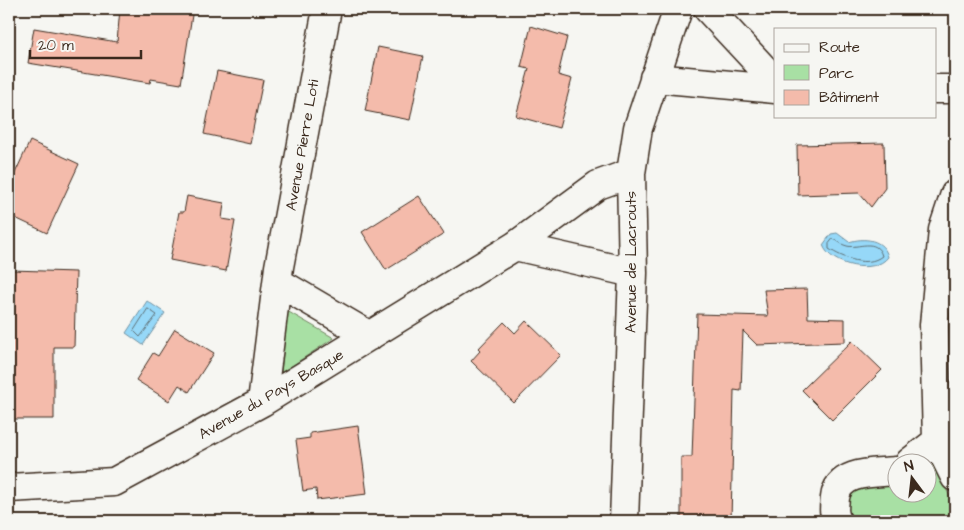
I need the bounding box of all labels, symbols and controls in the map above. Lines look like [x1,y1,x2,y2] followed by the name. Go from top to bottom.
[30,28,141,60] scale bar
[774,28,936,118] legend
[38,35,74,56] text: 20 m
[819,37,860,58] text: Route
[819,63,854,84] text: Parc
[281,77,324,212] street label: Avenue Pierre Loti
[819,87,879,108] text: Bâtiment
[621,191,642,333] street label: Avenue de Lacrouts
[195,344,348,445] street label: Avenue du Pays Basque
[886,452,936,502] north arrow
[902,456,916,477] text: N

